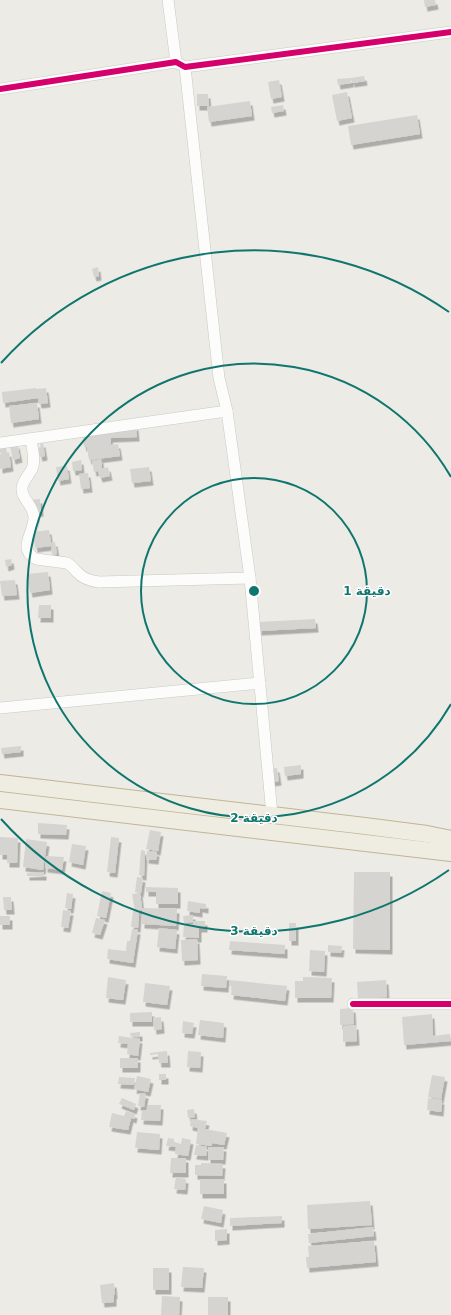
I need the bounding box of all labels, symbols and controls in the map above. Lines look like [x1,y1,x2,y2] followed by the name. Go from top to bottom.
[247,584,261,598] centre of rings
[343,584,391,598] text: 1 دقيقة
[230,811,278,825] text: 2 دقيقة
[230,924,278,938] text: 3 دقيقة

